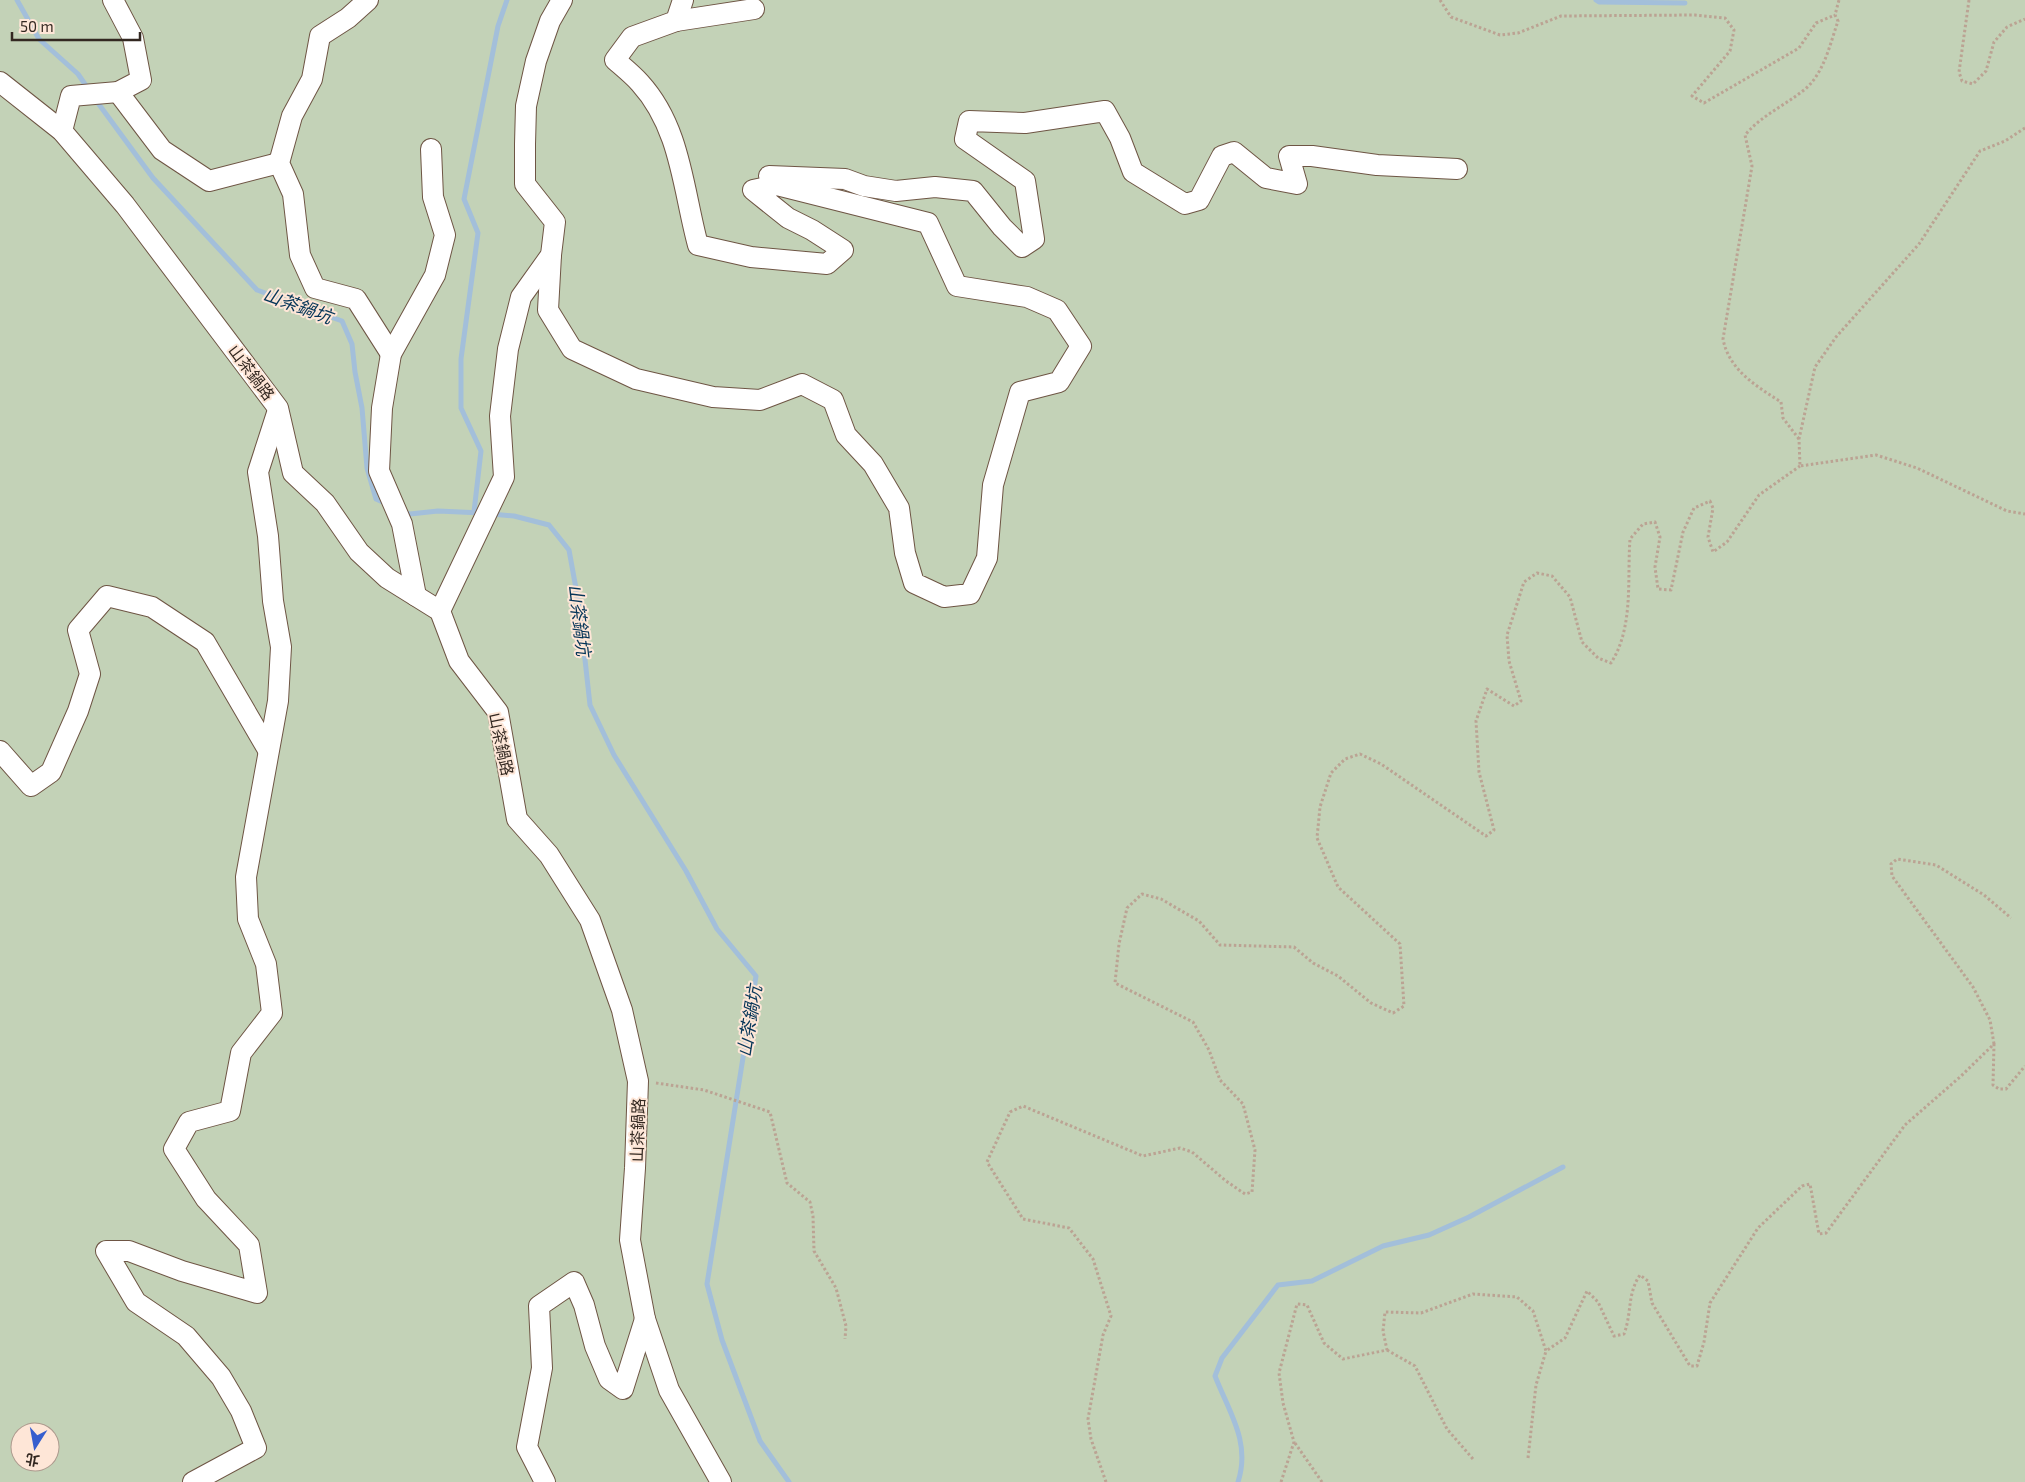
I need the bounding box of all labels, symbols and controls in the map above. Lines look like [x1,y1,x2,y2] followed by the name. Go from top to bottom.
[12,10,140,42] scale bar
[20,17,54,35] text: 50 m
[260,282,338,329] water label: 山茶鍋坑
[225,341,279,403] street label: 山茶鍋路
[565,583,596,660] water label: 山茶鍋坑
[486,711,518,777] street label: 山茶鍋路
[733,981,766,1058] water label: 山茶鍋坑
[626,1098,648,1162] street label: 山茶鍋路
[10,1422,60,1472] north arrow
[24,1451,41,1470] text: 北

